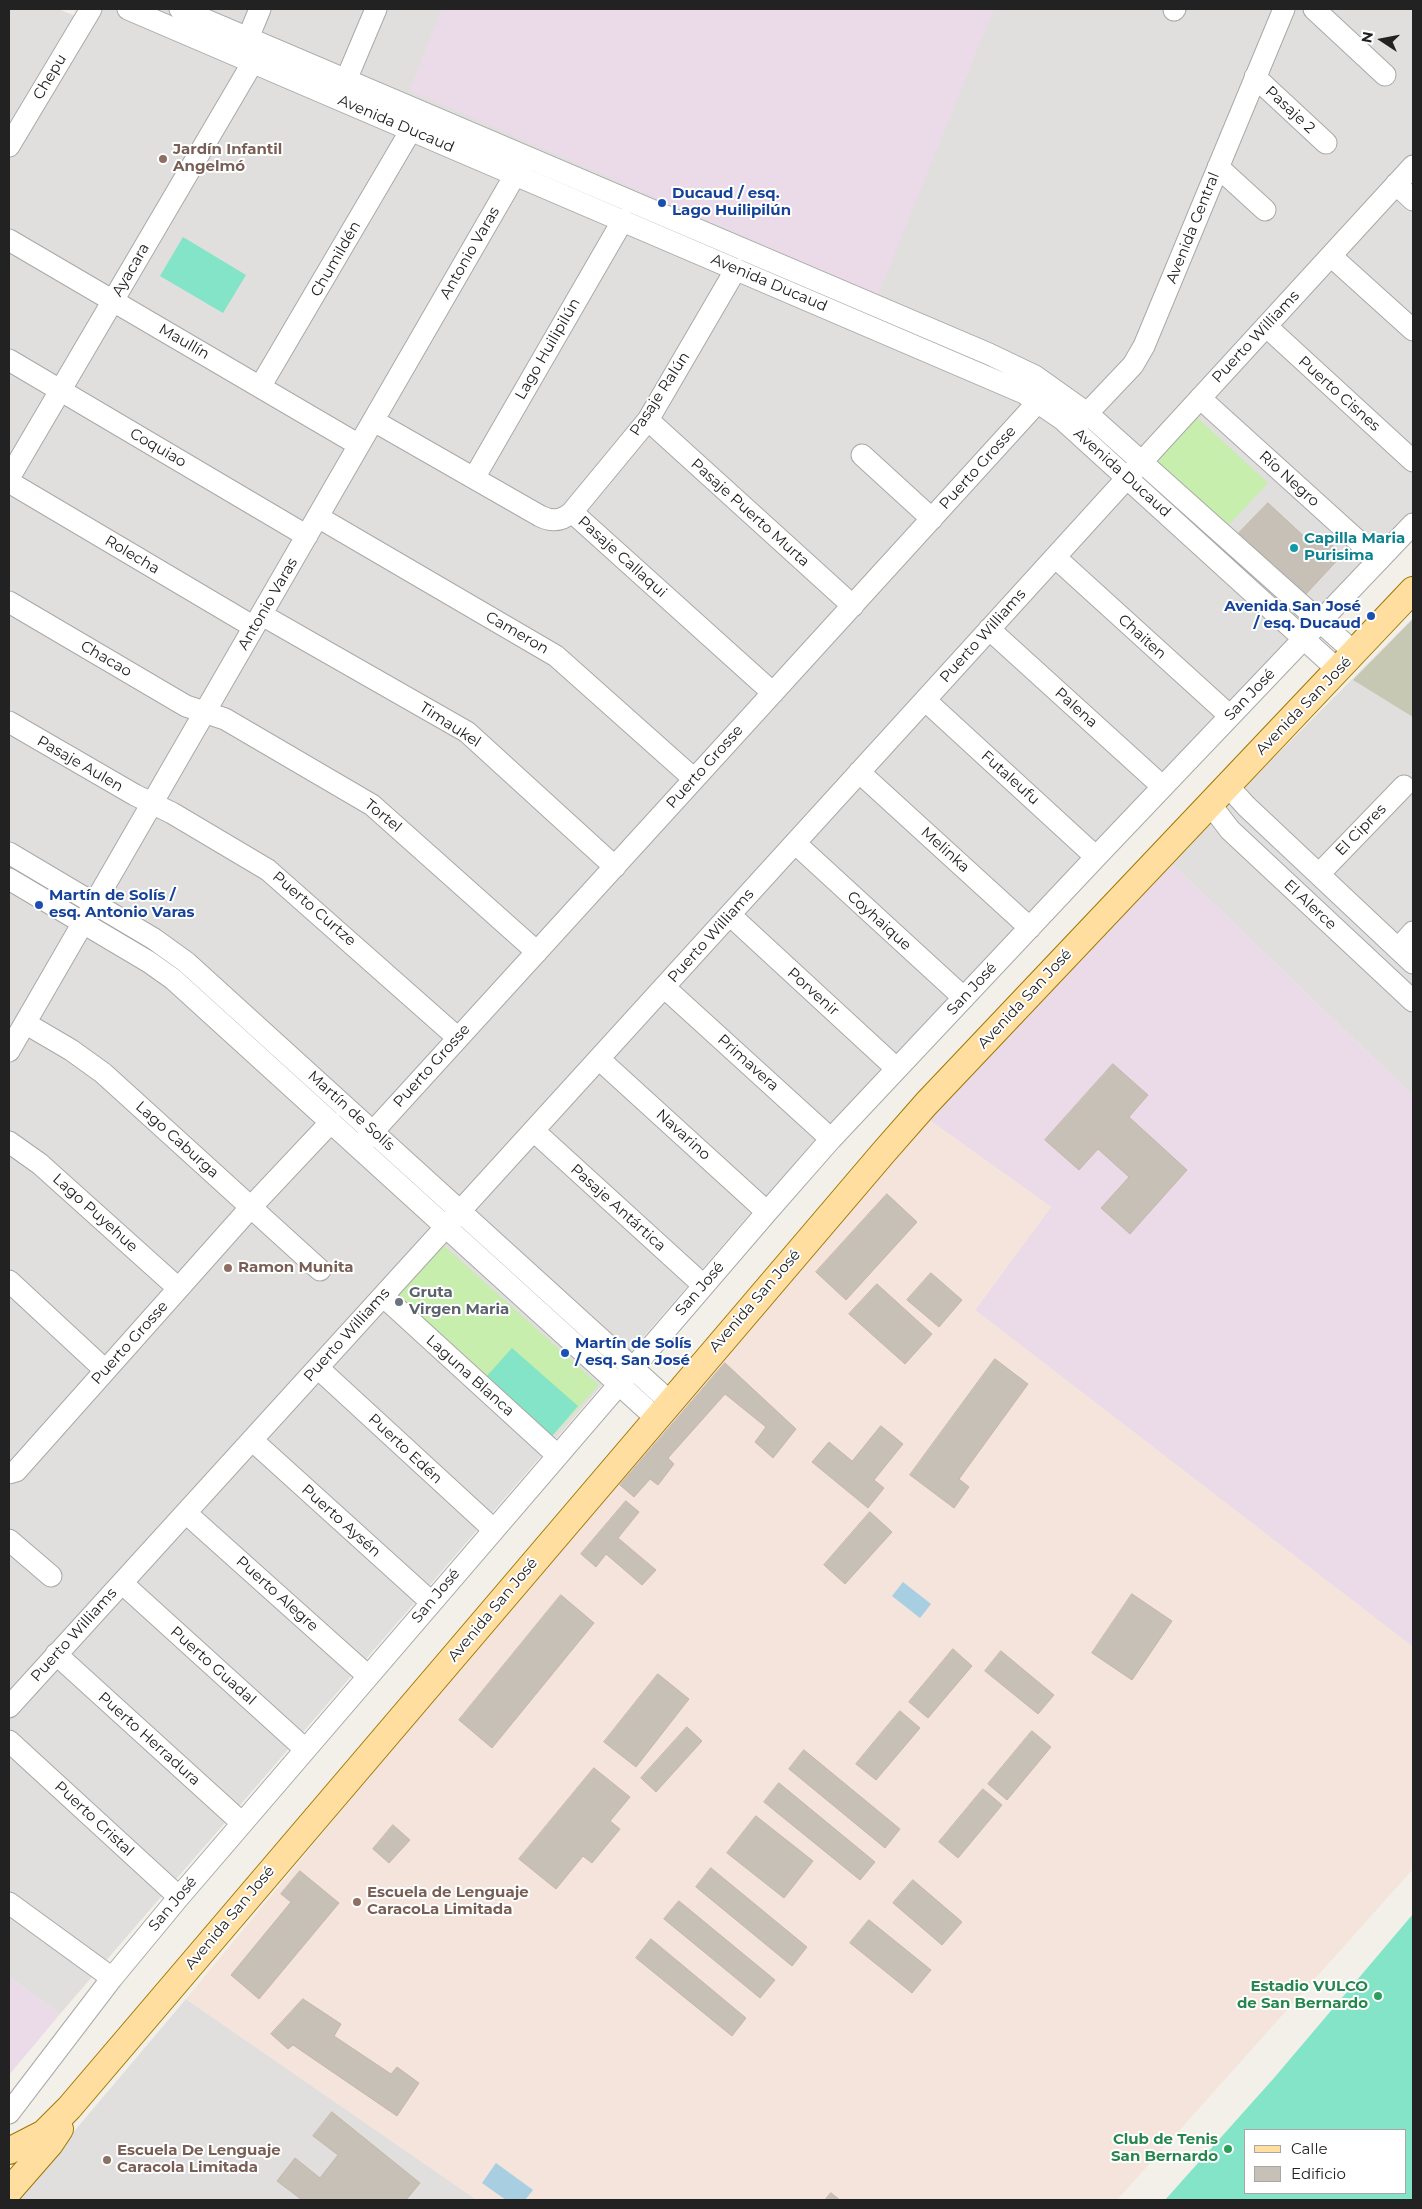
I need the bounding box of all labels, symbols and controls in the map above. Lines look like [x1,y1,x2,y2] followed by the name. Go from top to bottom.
[1357,15,1407,65] north arrow
[1357,30,1377,44] text: N
[29,51,71,103] street label: Chepu
[1261,83,1319,137] street label: Pasaje 2
[335,91,457,157] street label: Avenida Ducaud
[173,141,282,176] place label: Jardín Infantil Angelmó
[157,153,169,165] marker: Jardín Infantil Angelmó
[1162,170,1224,286] street label: Avenida Central
[672,185,791,220] place label: Ducaud / esq. Lago Huilipilún
[656,197,668,209] marker: Ducaud / esq. Lago Huilipilún
[436,204,504,302] street label: Antonio Varas
[307,218,365,300] street label: Chumildén
[109,240,153,300] street label: Ayacara
[708,250,830,316] street label: Avenida Ducaud
[1209,287,1303,387] street label: Puerto Williams
[512,295,584,403] street label: Lago Huilipilún
[155,320,213,364] street label: Maullín
[626,349,694,439] street label: Pasaje Ralún
[1294,353,1384,435] street label: Puerto Cisnes
[936,423,1020,513] street label: Puerto Grosse
[127,425,189,471] street label: Coquiao
[1070,425,1174,521] street label: Avenida Ducaud
[1255,447,1323,511] street label: Río Negro
[687,455,813,571] street label: Pasaje Puerto Murta
[574,512,670,602] street label: Pasaje Callaqui
[1304,530,1405,565] place label: Capilla Maria Purisima
[101,532,163,578] street label: Rolecha
[1288,542,1300,554] marker: Capilla Maria Purisima
[234,555,302,653] street label: Antonio Varas
[936,585,1030,687] street label: Puerto Williams
[1224,598,1361,633] place label: Avenida San José / esq. Ducaud
[482,608,552,658] street label: Cameron
[1365,610,1377,622] marker: Avenida San José / esq. Ducaud
[1114,611,1170,663] street label: Chaiten
[77,637,135,681] street label: Chacao
[1252,653,1356,759] street label: Avenida San José
[1221,665,1279,725] street label: San José
[1051,684,1101,732] street label: Palena
[416,699,484,751] street label: Timaukel
[663,722,747,812] street label: Puerto Grosse
[34,732,126,796] street label: Pasaje Aulen
[977,747,1043,809] street label: Futaleufu
[361,796,405,836] street label: Tortel
[1332,800,1390,860] street label: El Cipres
[917,823,973,877] street label: Melinka
[269,868,359,950] street label: Puerto Curtze
[1280,876,1340,934] street label: El Alerce
[664,885,758,987] street label: Puerto Williams
[49,887,195,922] place label: Martín de Solís / esq. Antonio Varas
[843,888,915,954] street label: Coyhaique
[33,899,45,911] marker: Martín de Solís / esq. Antonio Varas
[974,945,1076,1053] street label: Avenida San José
[943,959,1001,1019] street label: San José
[783,964,843,1020] street label: Porvenir
[390,1021,474,1111] street label: Puerto Grosse
[714,1031,782,1095] street label: Primavera
[304,1067,398,1155] street label: Martín de Solís
[132,1098,222,1182] street label: Lago Caburga
[652,1106,714,1164] street label: Navarino
[567,1161,669,1255] street label: Pasaje Antártica
[49,1170,141,1256] street label: Lago Puyehue
[706,1246,804,1356] street label: Avenida San José
[672,1258,728,1320] street label: San José
[238,1259,353,1277] place label: Ramon Munita
[222,1262,234,1274] marker: Ramon Munita
[300,1284,394,1386] street label: Puerto Williams
[409,1284,509,1319] place label: Gruta Virgen Maria
[393,1296,405,1308] marker: Gruta Virgen Maria
[88,1298,172,1388] street label: Puerto Grosse
[422,1332,518,1420] street label: Laguna Blanca
[575,1335,691,1370] place label: Martín de Solís / esq. San José
[559,1347,571,1359] marker: Martín de Solís / esq. San José
[364,1410,446,1488] street label: Puerto Edén
[298,1481,384,1561] street label: Puerto Aysén
[232,1552,322,1636] street label: Puerto Alegre
[444,1554,542,1666] street label: Avenida San José
[408,1565,464,1627] street label: San José
[27,1584,121,1686] street label: Puerto Williams
[167,1623,259,1709] street label: Puerto Guadal
[94,1688,204,1790] street label: Puerto Herradura
[51,1778,137,1860] street label: Puerto Cristal
[181,1862,279,1974] street label: Avenida San José
[145,1873,201,1935] street label: San José
[367,1884,529,1919] place label: Escuela de Lenguaje CaracoLa Limitada
[351,1896,363,1908] marker: Escuela de Lenguaje CaracoLa Limitada
[1237,1978,1368,2013] place label: Estadio VULCO de San Bernardo
[1372,1990,1384,2002] marker: Estadio VULCO de San Bernardo
[1244,2129,1407,2194] legend
[1111,2131,1218,2166] place label: Club de Tenis San Bernardo
[1291,2139,1328,2158] text: Calle
[117,2142,281,2177] place label: Escuela De Lenguaje Caracola Limitada
[1222,2143,1234,2155] marker: Club de Tenis San Bernardo
[101,2154,113,2166] marker: Escuela De Lenguaje Caracola Limitada
[1291,2164,1346,2183] text: Edificio

